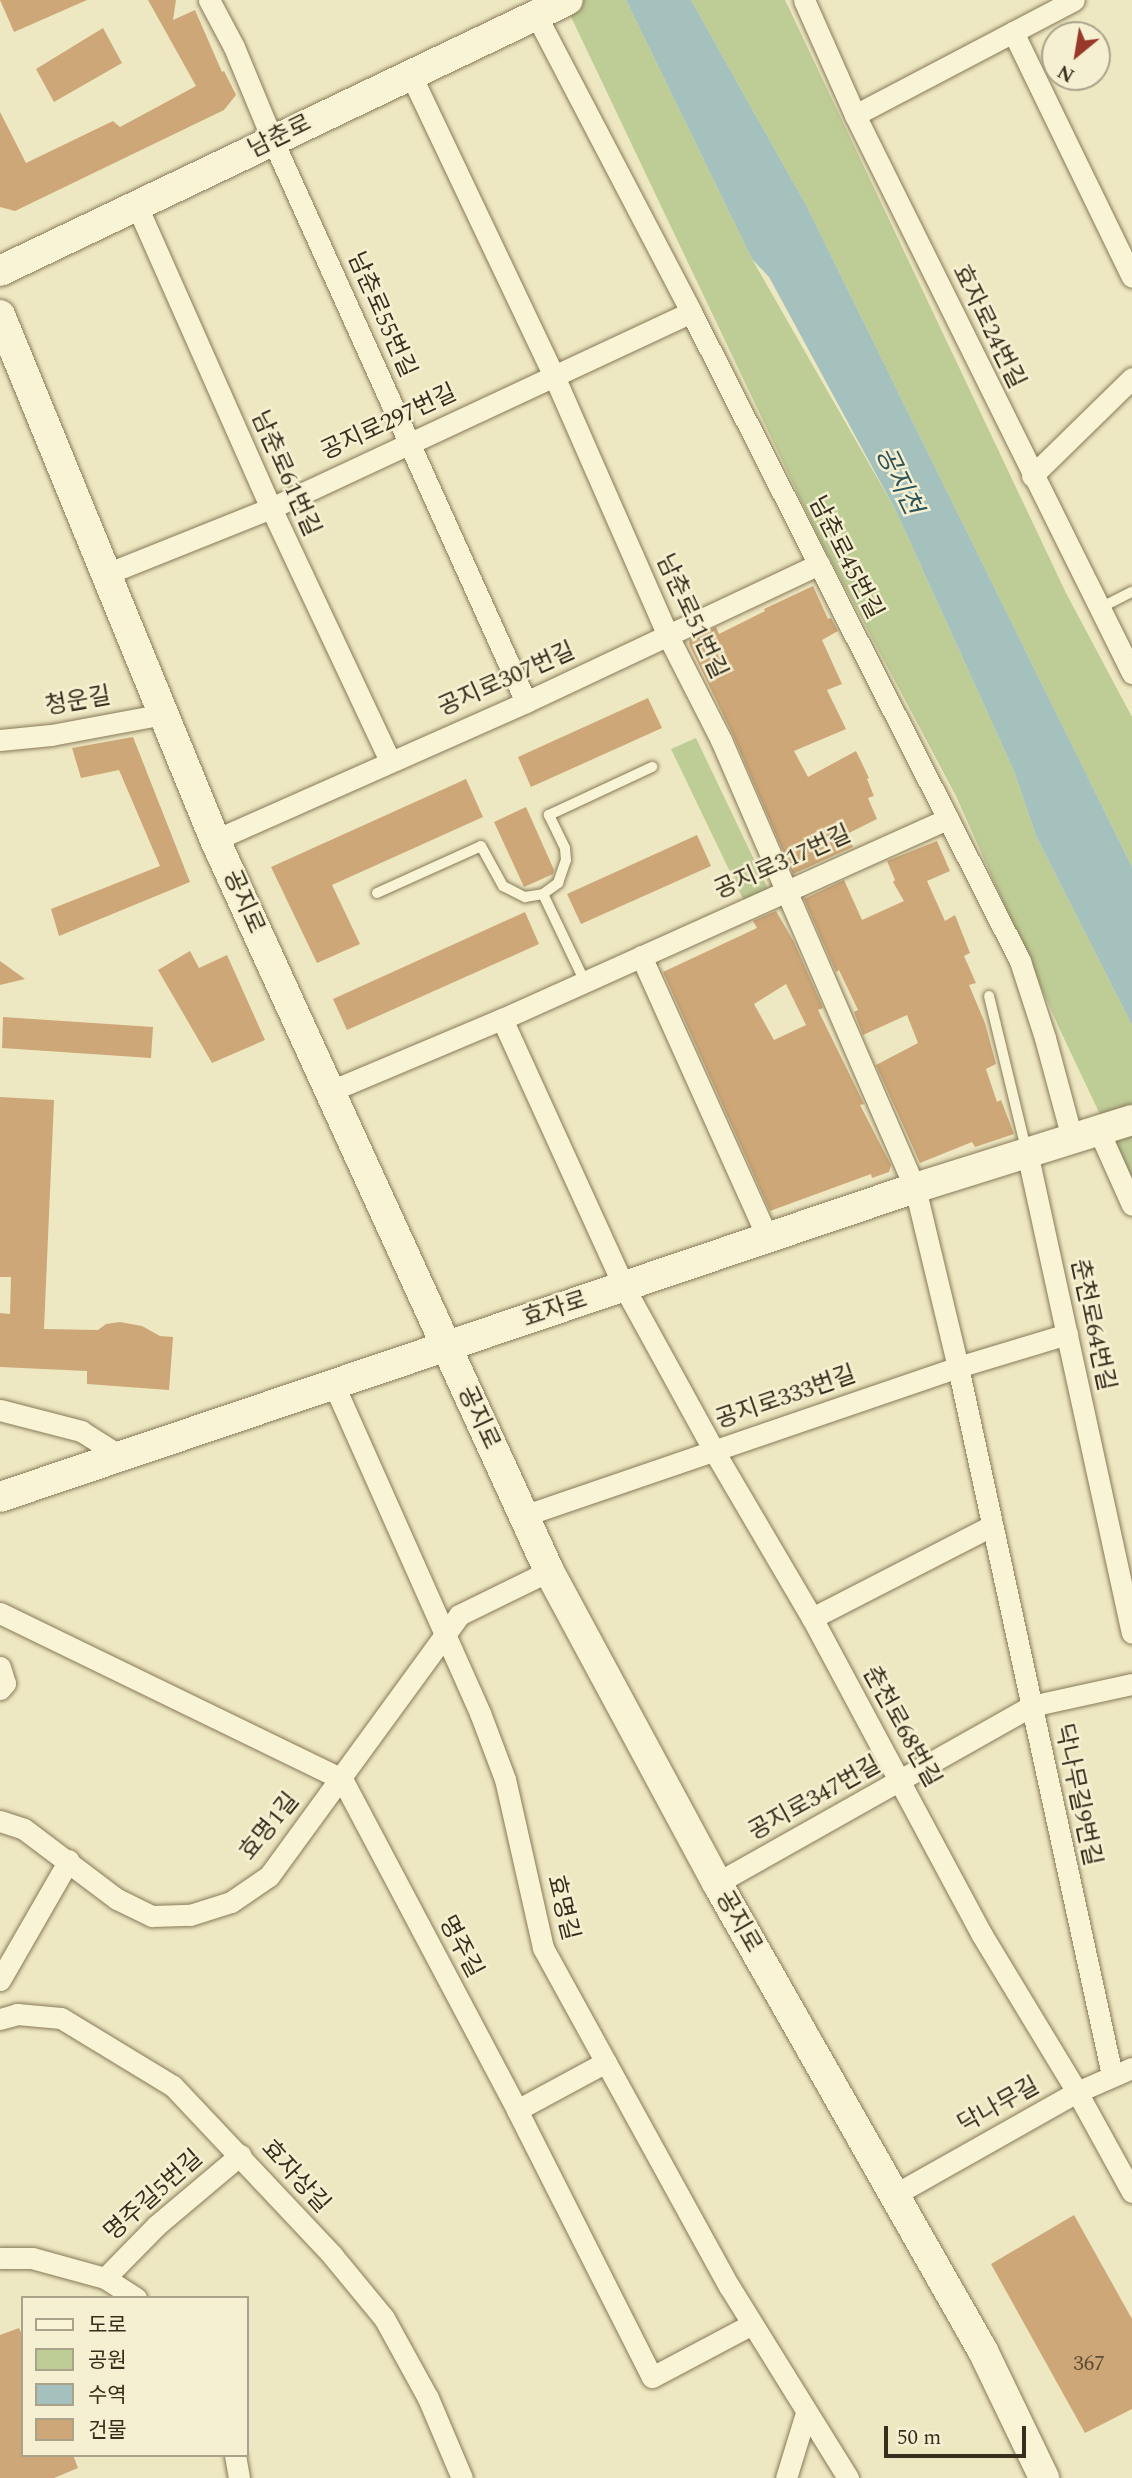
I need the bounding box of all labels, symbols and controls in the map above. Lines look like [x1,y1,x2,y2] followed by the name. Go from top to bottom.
[1041,21,1111,91] north arrow
[1052,56,1080,89] text: N
[244,110,316,164] street label: 남춘로
[341,248,421,382] street label: 남춘로55번길
[946,260,1030,394] street label: 효자로24번길
[317,379,461,467] street label: 공지로297번길
[245,407,325,541] street label: 남춘로61번길
[868,442,928,520] water label: 공지천
[802,492,888,624] street label: 남춘로45번길
[650,550,732,684] street label: 남춘로51번길
[434,637,580,723] street label: 공지로307번길
[43,682,113,722] street label: 청운길
[710,820,856,906] street label: 공지로317번길
[216,866,270,938] street label: 공지로
[1064,1256,1120,1394] street label: 춘천로64번길
[519,1286,591,1334] street label: 효자로
[712,1361,860,1435] street label: 공지로333번길
[451,1382,505,1454] street label: 공지로
[856,1661,946,1793] street label: 춘천로68번길
[1048,1721,1106,1869] street label: 닥나무길9번길
[744,1751,886,1847] street label: 공지로347번길
[234,1788,306,1866] street label: 효명1길
[540,1872,584,1944] street label: 효명길
[709,1886,767,1958] street label: 공지로
[432,1911,488,1983] street label: 명주길
[953,2072,1045,2140] street label: 닥나무길
[255,2135,335,2219] street label: 효자상길
[99,2144,209,2248] street label: 명주길5번길
[21,2296,248,2457] legend
[88,2310,127,2342] text: 도로
[88,2345,127,2377] text: 공원
[1073,2351,1105,2377] house number: 367
[88,2380,127,2412] text: 수역
[887,2412,1029,2456] scale bar
[88,2415,127,2447] text: 건물
[897,2422,941,2454] text: 50 m

